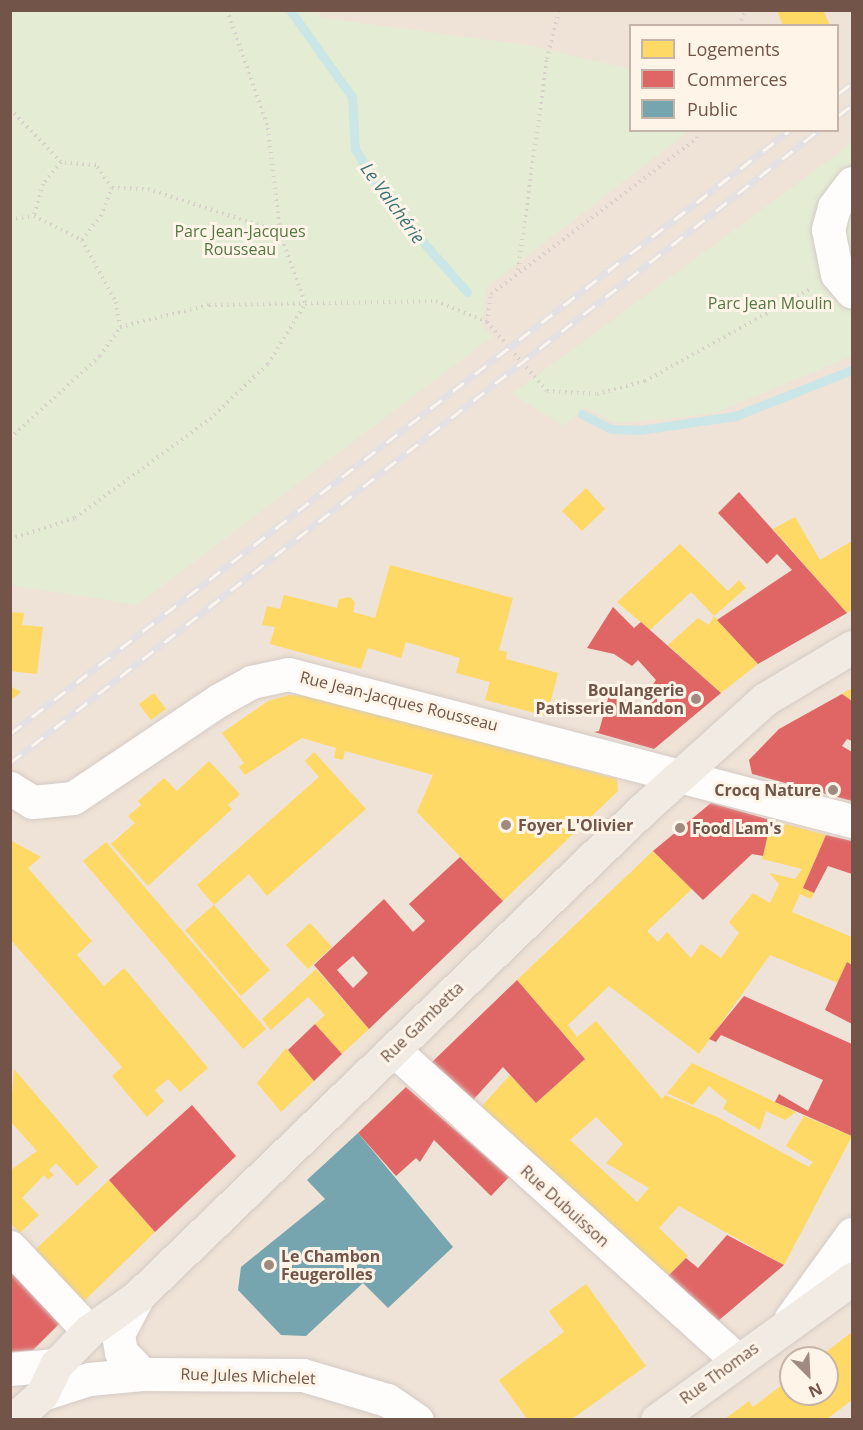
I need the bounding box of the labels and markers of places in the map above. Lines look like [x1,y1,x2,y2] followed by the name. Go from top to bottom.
[536,680,684,718] place label: Boulangerie Patisserie Mandon
[689,692,703,706] marker: Boulangerie Patisserie Mandon
[714,780,821,800] place label: Crocq Nature
[826,783,840,797] marker: Crocq Nature
[518,815,633,835] place label: Foyer L'Olivier
[499,818,513,832] marker: Foyer L'Olivier
[692,818,782,838] place label: Food Lam's
[673,821,687,835] marker: Food Lam's
[281,1246,380,1284] place label: Le Chambon Feugerolles
[262,1258,276,1272] marker: Le Chambon Feugerolles

